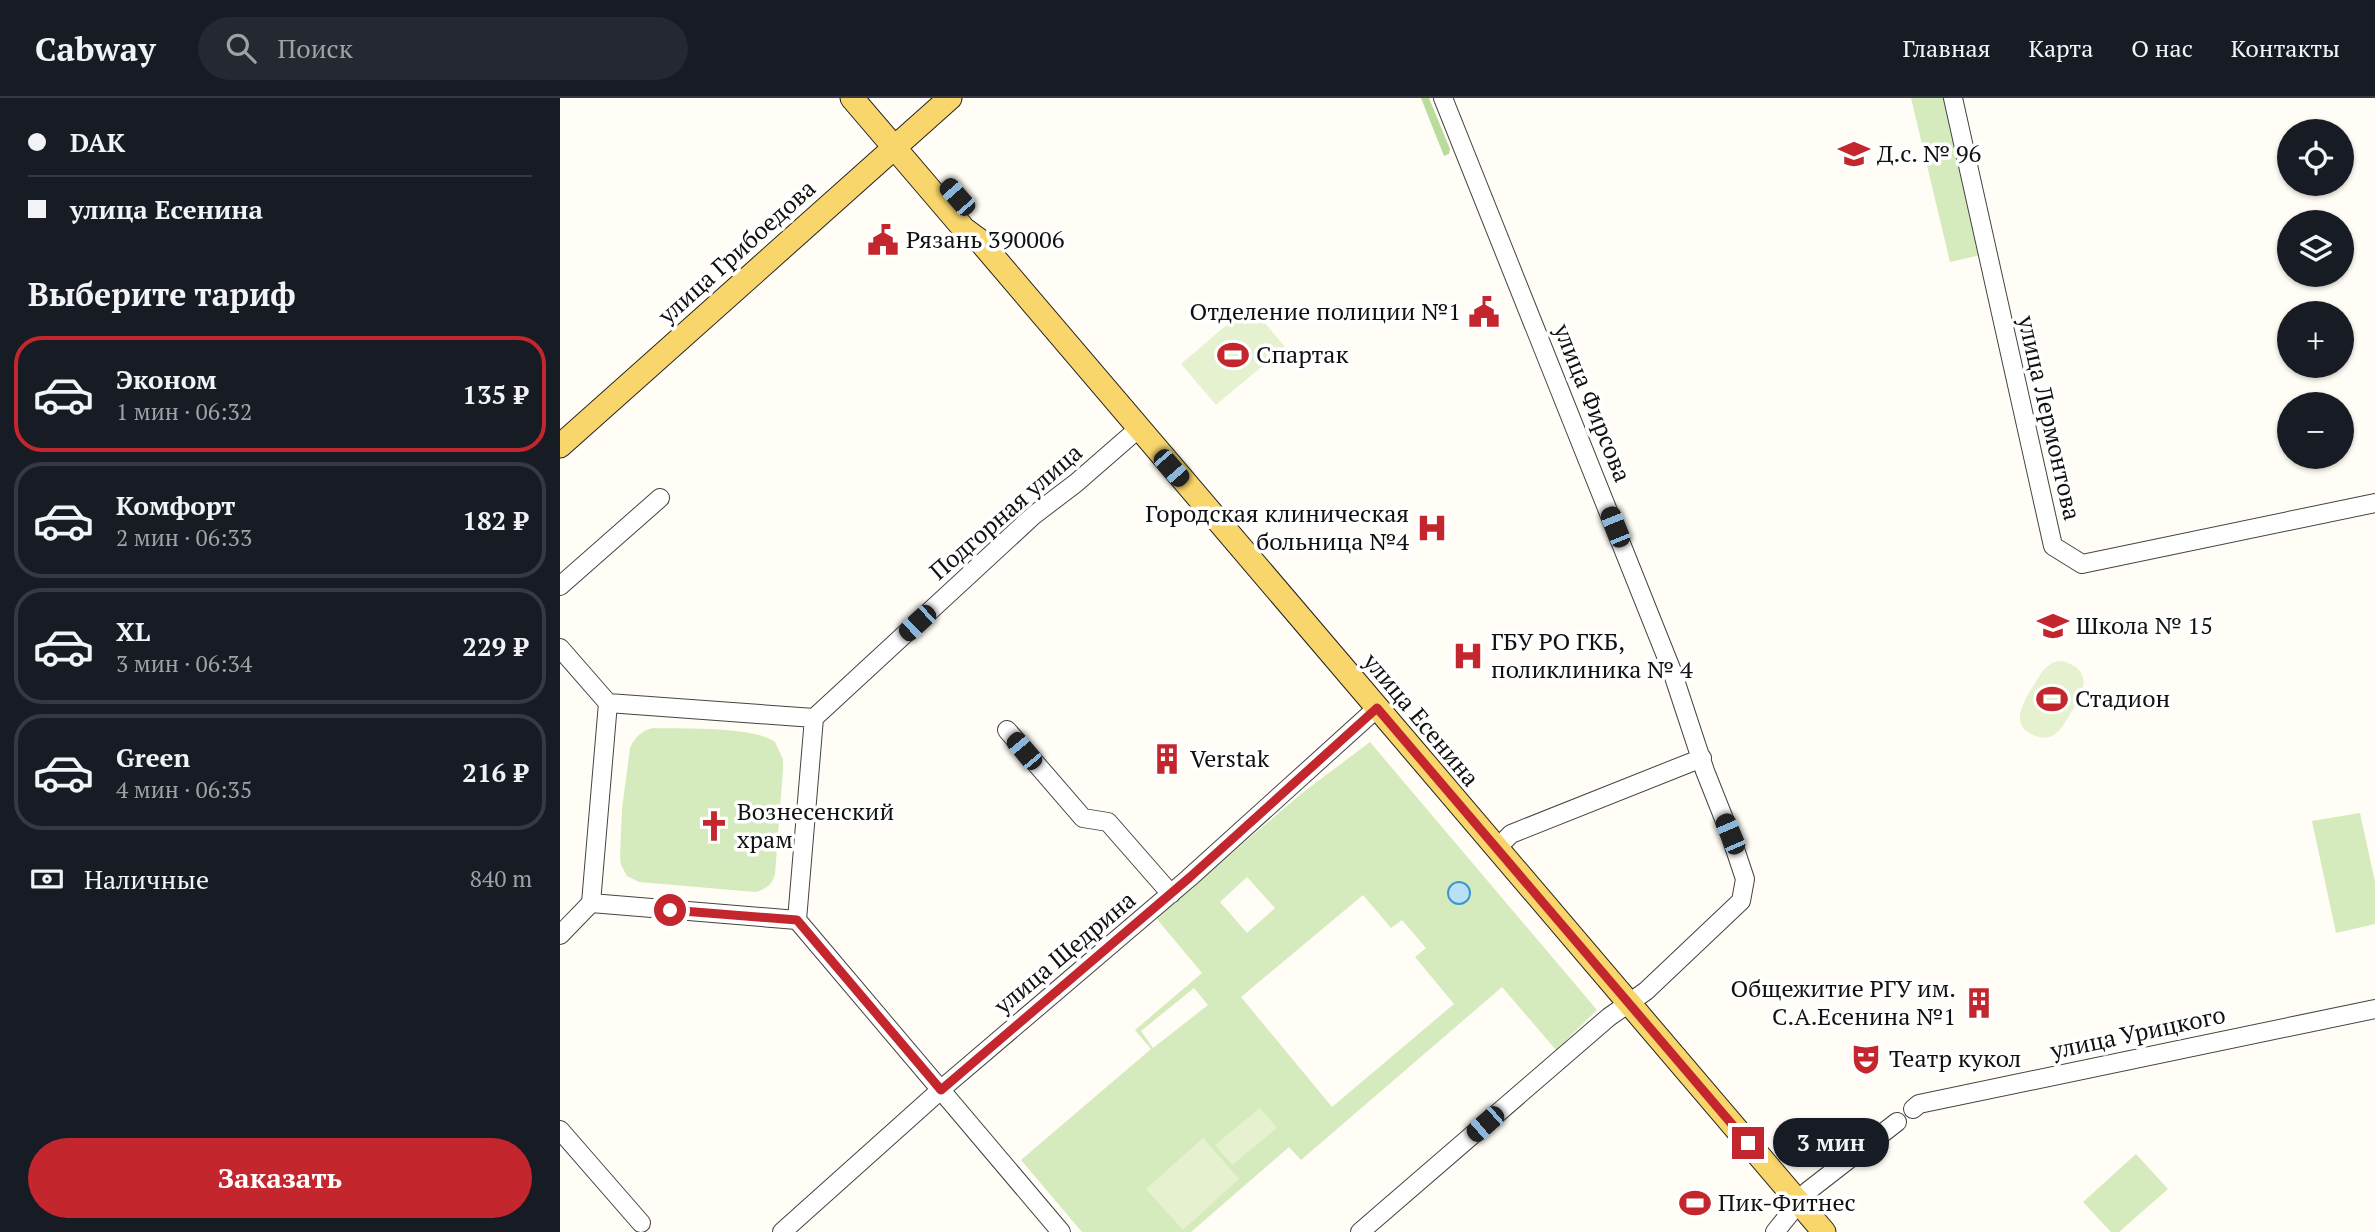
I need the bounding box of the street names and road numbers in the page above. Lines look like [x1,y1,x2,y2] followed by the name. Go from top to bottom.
[650,172,822,331] street label: улица Грибоедова
[2011,311,2089,523] street label: улица Лермонтова
[1546,318,1639,486] street label: улица Фирсова
[922,436,1088,586] street label: Подгорная улица
[1356,645,1487,793] street label: улица Есенина
[986,884,1142,1022] street label: улица Щедрина
[2046,998,2228,1066] street label: улица Урицкого

